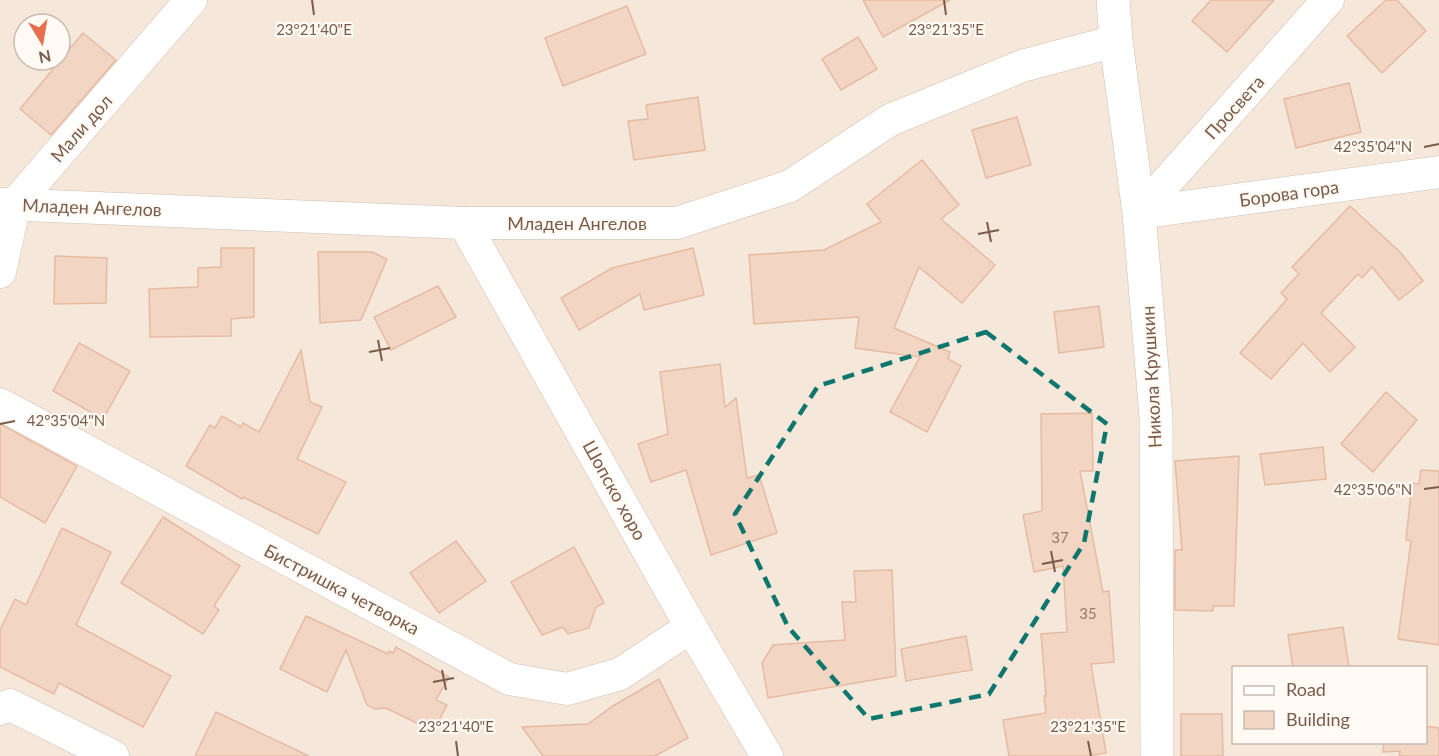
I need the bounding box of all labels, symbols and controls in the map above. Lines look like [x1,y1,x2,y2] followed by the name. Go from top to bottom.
[12,12,72,72] north arrow
[276,20,352,38] text: 23°21'40"E
[908,20,984,38] text: 23°21'35"E
[37,47,53,68] text: N
[1200,71,1268,143] street label: Просвета
[46,90,116,166] street label: Мали дол
[1334,137,1412,155] text: 42°35'04"N
[1238,175,1340,211] street label: Борова гора
[22,194,162,220] street label: Младен Ангелов
[507,212,647,234] street label: Младен Ангелов
[1136,305,1166,449] street label: Никола Крушкин
[27,411,105,429] text: 42°35'04"N
[579,436,651,544] street label: Шопско хоро
[1334,480,1412,498] text: 42°35'06"N
[1051,528,1069,546] house number: 37
[261,539,423,639] street label: Бистришка четворка
[1079,604,1097,622] house number: 35
[1232,666,1427,744] legend
[1286,678,1326,700] text: Road
[1286,708,1350,730] text: Building
[418,717,494,735] text: 23°21'40"E
[1050,717,1126,735] text: 23°21'35"E

